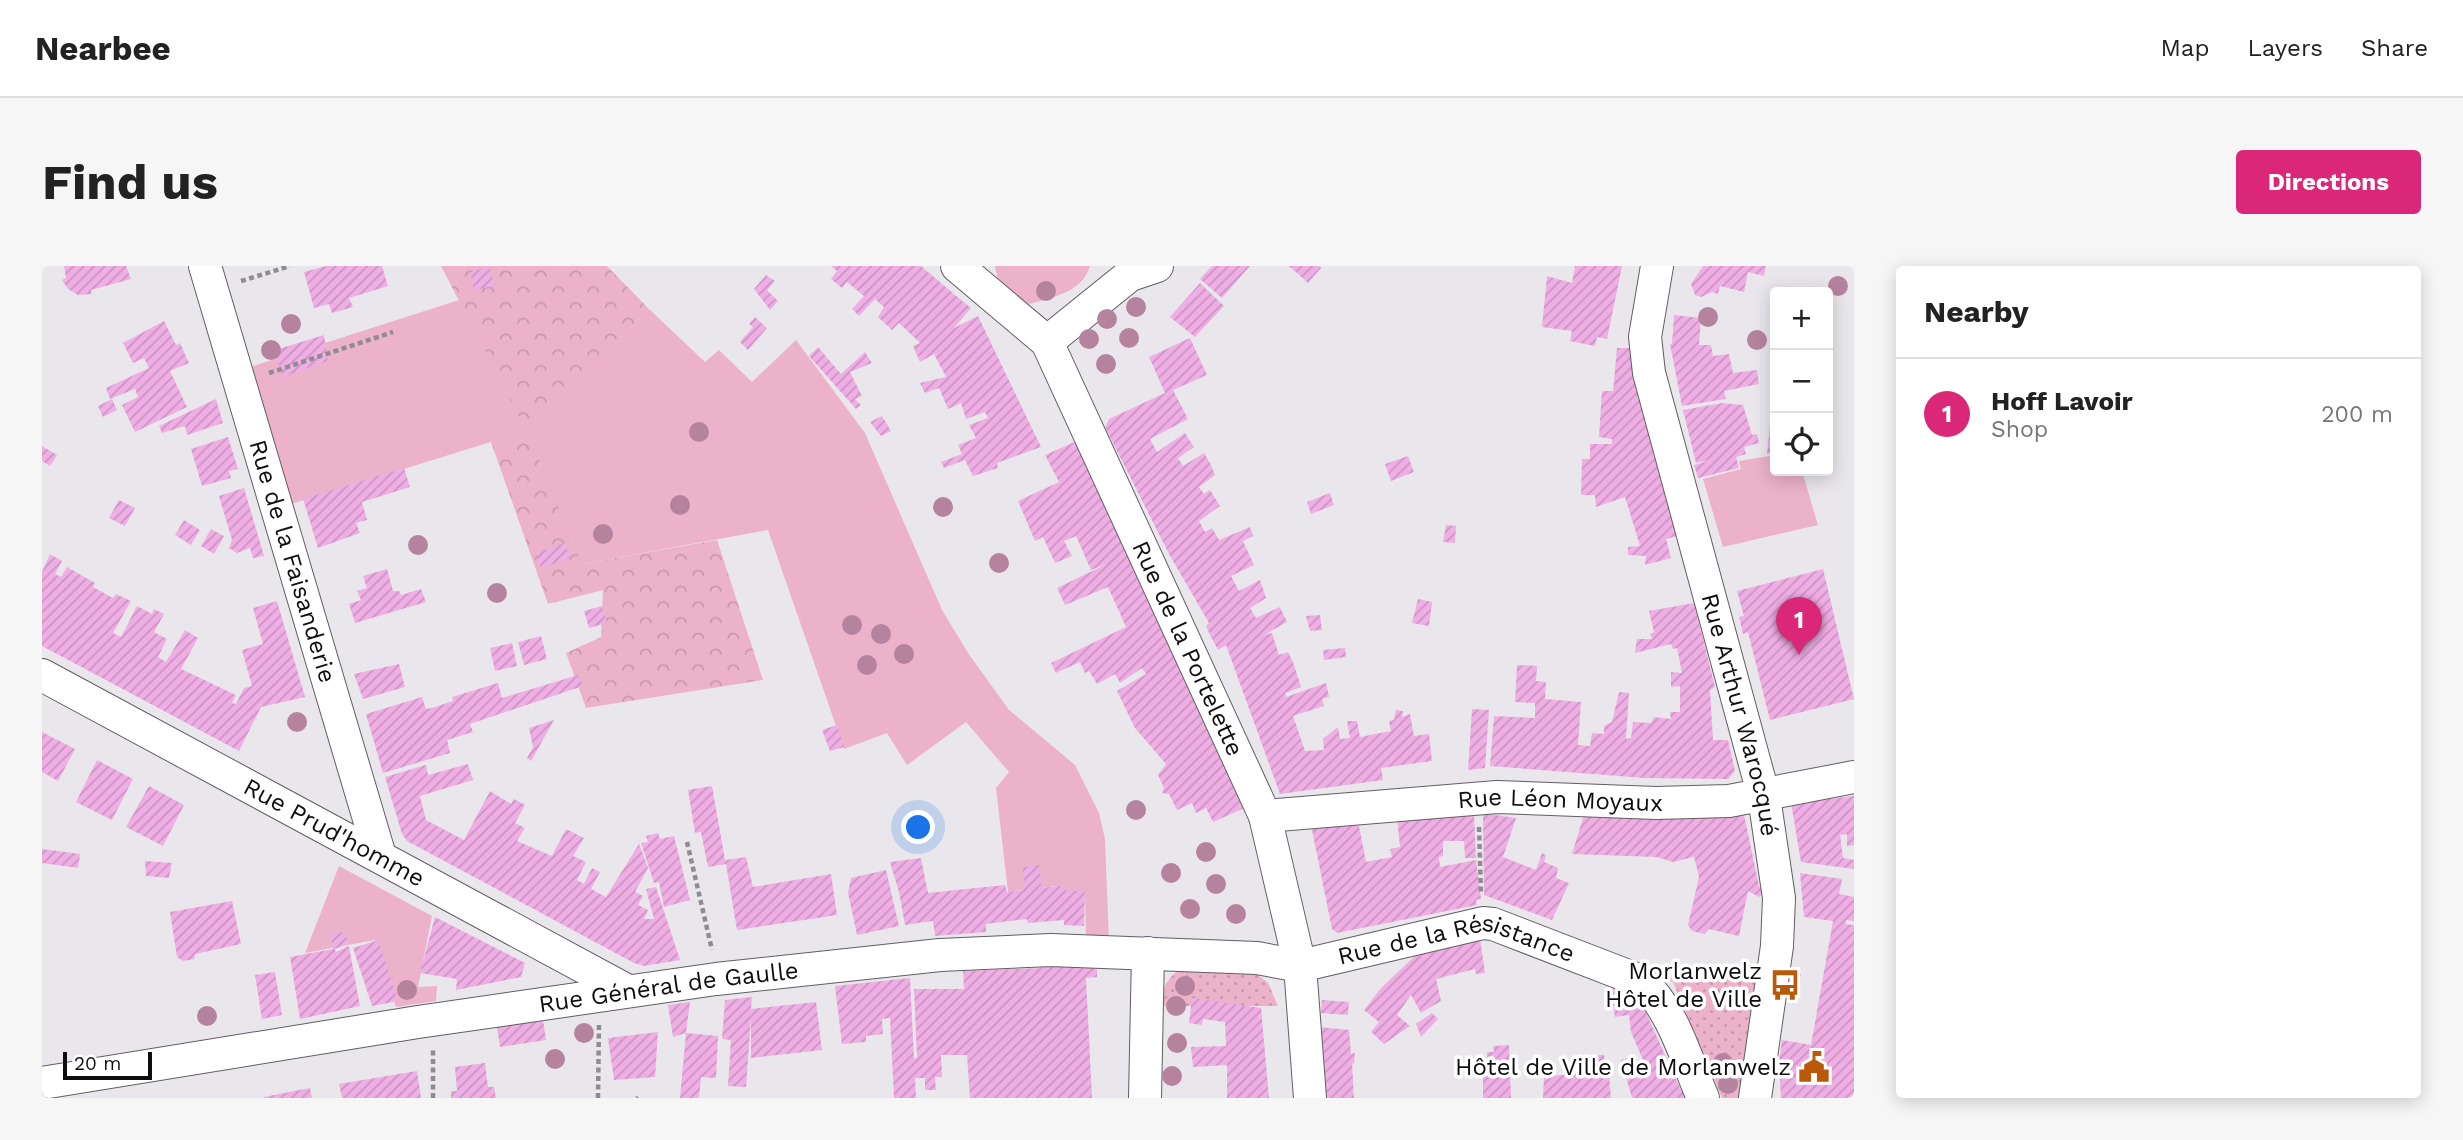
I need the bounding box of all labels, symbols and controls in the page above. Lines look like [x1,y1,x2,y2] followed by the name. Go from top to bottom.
[35,29,171,68] text: Nearbee
[2161,34,2209,62] text: Map
[2247,34,2323,62] text: Layers
[2361,34,2428,62] text: Share
[2236,150,2421,214] button: Directions
[42,153,218,211] text: Find us
[1770,287,1833,476] map controls
[1770,287,1833,350] button: +
[1924,294,2029,329] text: Nearby
[1770,350,1833,413] button: −
[1991,386,2133,416] text: Hoff Lavoir
[1942,401,1952,428] text: 1
[2321,401,2393,428] text: 200 m
[1770,413,1833,476] button: locate
[1991,416,2048,443] text: Shop
[243,437,342,686] street label: Rue de la Faisanderie
[1126,536,1249,760] street label: Rue de la Portelette
[1695,590,1784,838] street label: Rue Arthur Warocqué
[1776,597,1822,655] pin: 1
[239,772,429,893] street label: Rue Prud'homme
[1456,783,1663,817] street label: Rue Léon Moyaux
[901,810,935,844] your location
[1335,909,1579,971] text: Rue de la Résistance
[1332,945,1578,973] street label: Rue de la Résistance
[537,956,800,1018] street label: Rue Général de Gaulle
[1605,957,1762,1013] place label: Morlanwelz Hôtel de Ville
[1768,968,1802,1002] bus stop icon: Morlanwelz Hôtel de Ville
[63,1049,152,1081] scale bar
[1797,1050,1831,1084] public building icon: Hôtel de Ville de Morlanwelz
[74,1052,121,1075] text: 20 m
[1455,1053,1791,1081] place label: Hôtel de Ville de Morlanwelz

